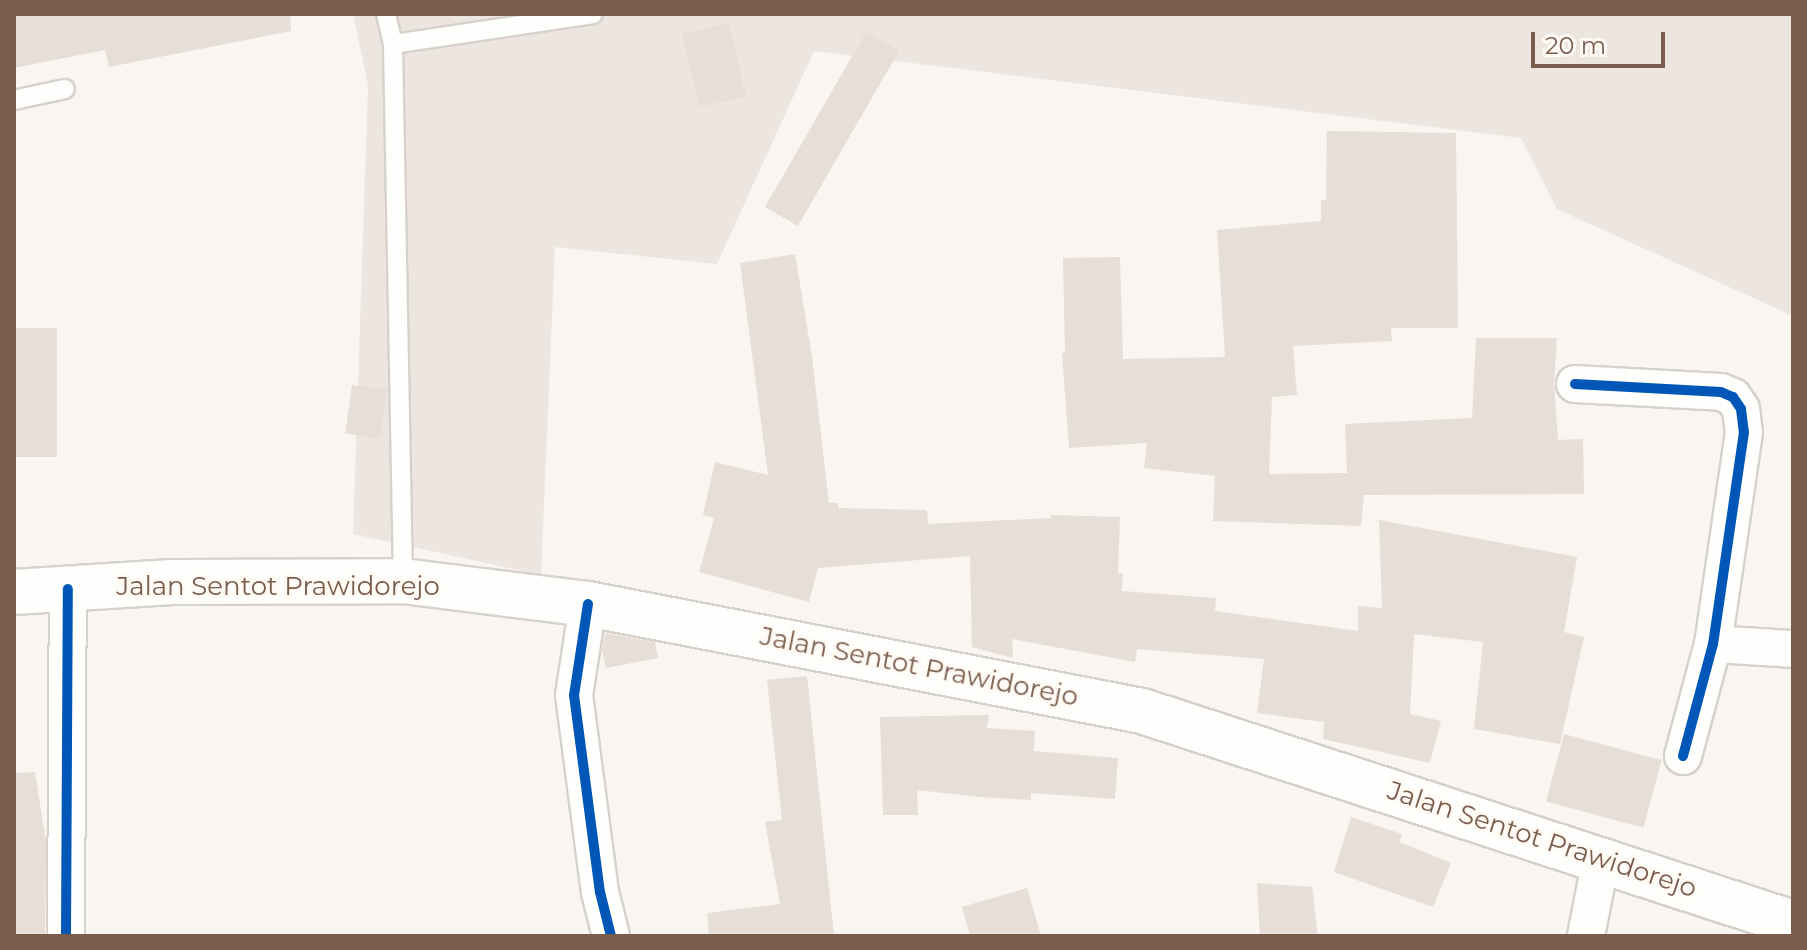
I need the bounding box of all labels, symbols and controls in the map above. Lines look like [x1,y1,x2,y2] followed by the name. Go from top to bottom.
[1535,16,1669,66] scale bar
[1545,31,1606,60] text: 20 m
[116,571,440,603] street label: Jalan Sentot Prawidorejo
[757,621,1081,713] street label: Jalan Sentot Prawidorejo
[1383,775,1701,905] street label: Jalan Sentot Prawidorejo

